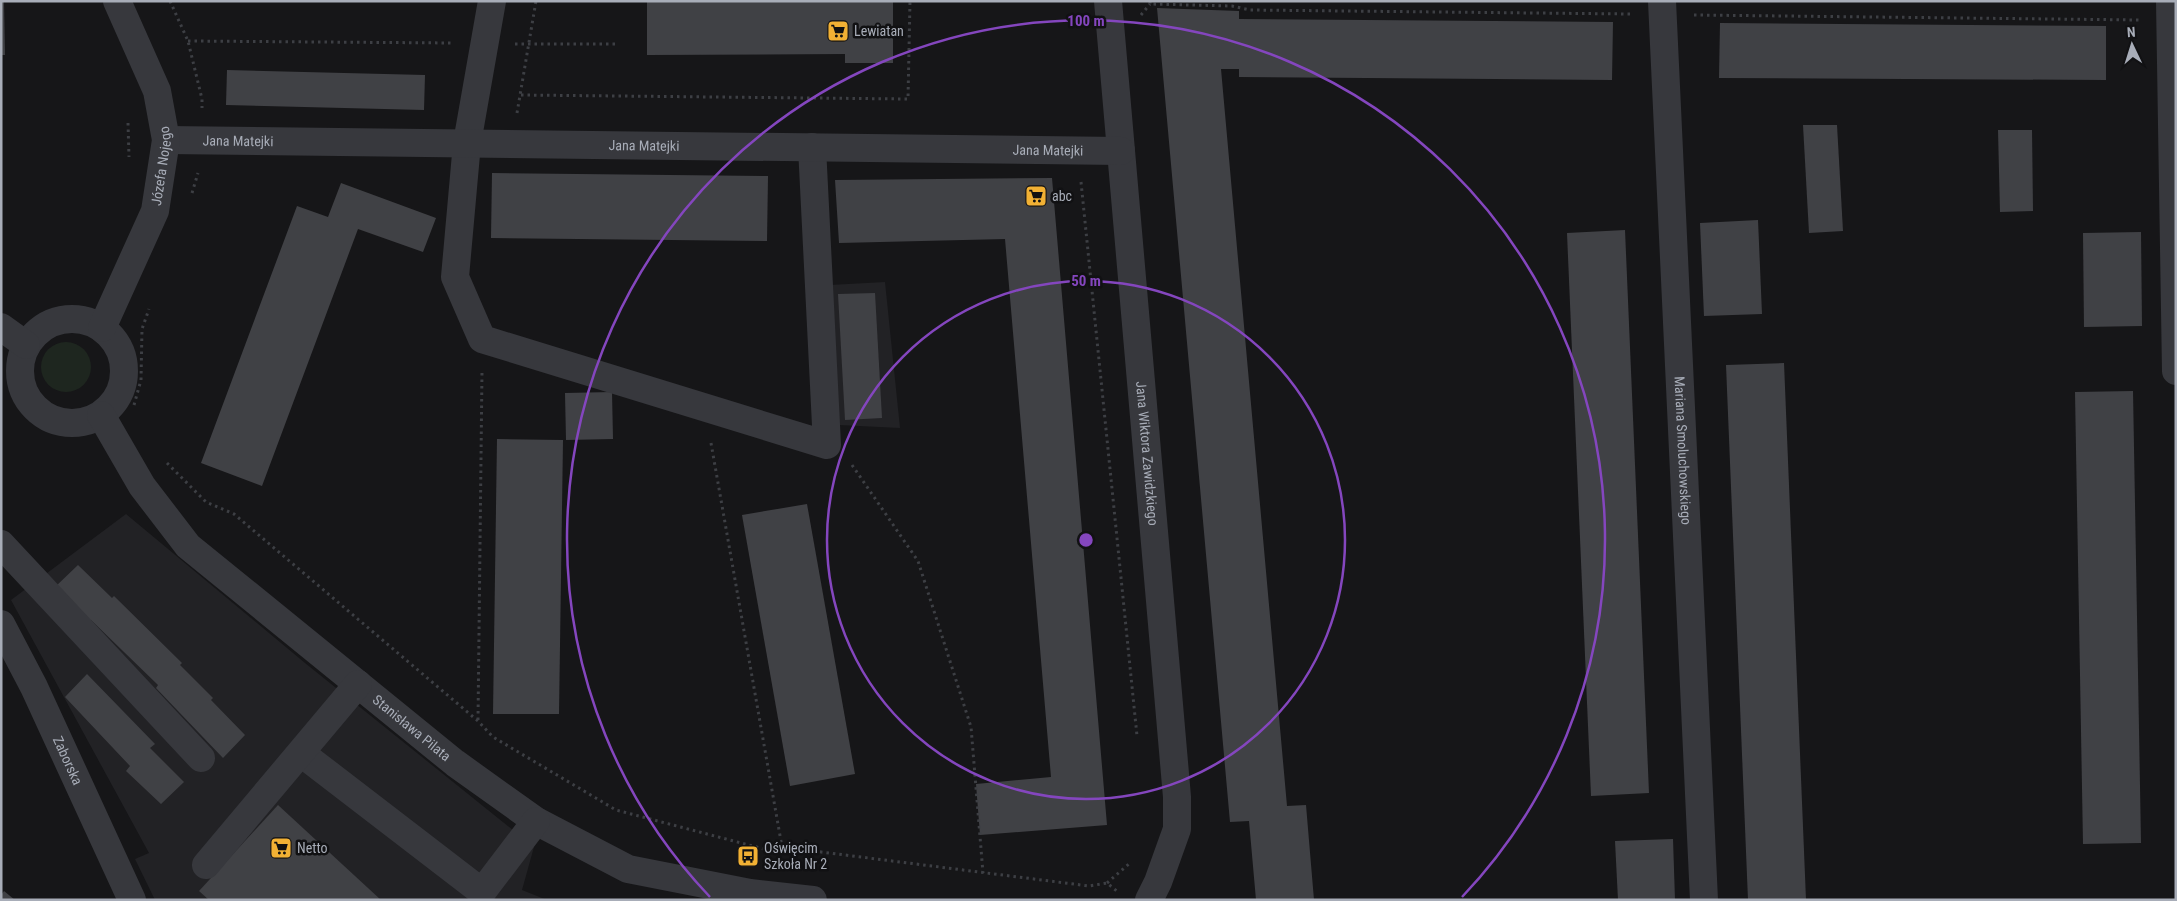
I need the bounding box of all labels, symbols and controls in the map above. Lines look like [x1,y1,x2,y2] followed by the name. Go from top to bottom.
[1067,12,1105,30] text: 100 m
[826,19,850,43] supermarket icon: Lewiatan
[2107,20,2157,70] north arrow
[854,23,904,39] place label: Lewiatan
[2126,24,2136,40] text: N
[148,125,174,207] street label: Józefa Nojego
[202,132,274,149] street label: Jana Matejki
[608,137,680,154] street label: Jana Matejki
[1012,142,1083,159] street label: Jana Matejki
[1024,184,1048,208] supermarket icon: abc
[1052,188,1072,204] place label: abc
[1071,272,1101,290] text: 50 m
[1672,376,1694,525] street label: Mariana Smoluchowskiego
[1133,380,1161,526] street label: Jana Wiktora Zawidzkiego
[1077,531,1095,549] centre of rings
[370,692,454,764] street label: Stanisława Pilata
[50,734,86,787] street label: Zaborska
[269,836,293,860] supermarket icon: Netto
[297,840,327,856] place label: Netto
[764,840,827,872] place label: Oświęcim Szkoła Nr 2
[736,844,760,868] bus stop icon: Oświęcim Szkoła Nr 2

